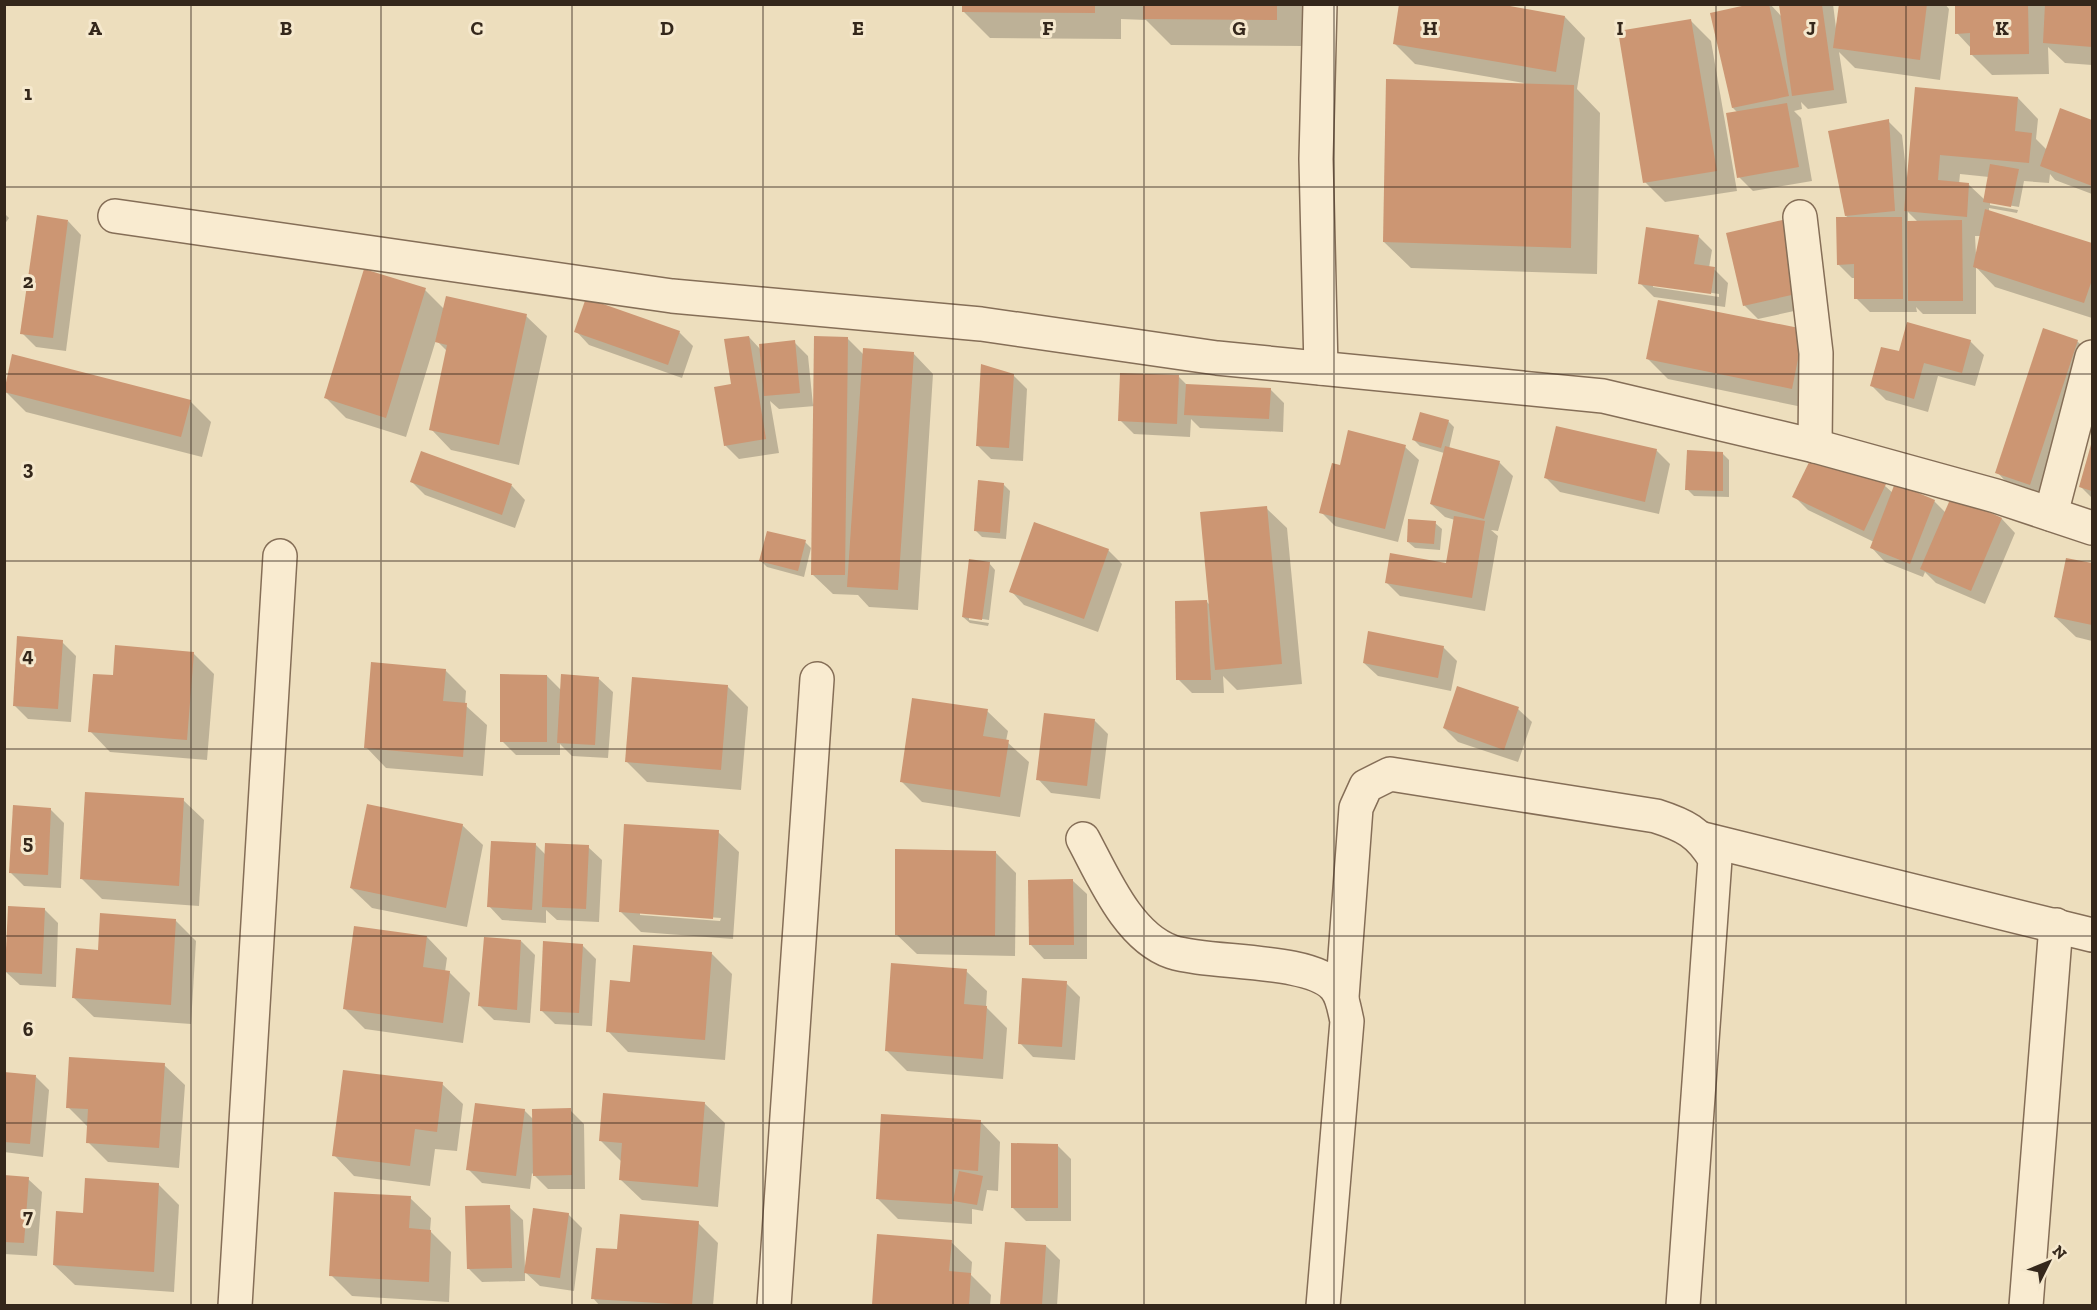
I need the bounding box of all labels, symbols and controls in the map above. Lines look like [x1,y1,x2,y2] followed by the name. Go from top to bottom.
[88,16,102,40] text: A
[280,16,292,40] text: B
[471,16,484,40] text: C
[660,16,674,40] text: D
[852,16,864,40] text: E
[1042,16,1054,40] text: F
[1232,16,1246,40] text: G
[1422,16,1438,40] text: H
[1616,16,1624,40] text: I
[1806,16,1816,40] text: J
[1995,16,2009,40] text: K
[24,81,32,105] text: 1
[23,269,34,293] text: 2
[23,456,34,480] text: 3
[22,643,34,667] text: 4
[23,830,33,854] text: 5
[23,1017,34,1041] text: 6
[23,1204,33,1228] text: 7
[2019,1232,2079,1292] north arrow
[2049,1241,2071,1263] text: N

